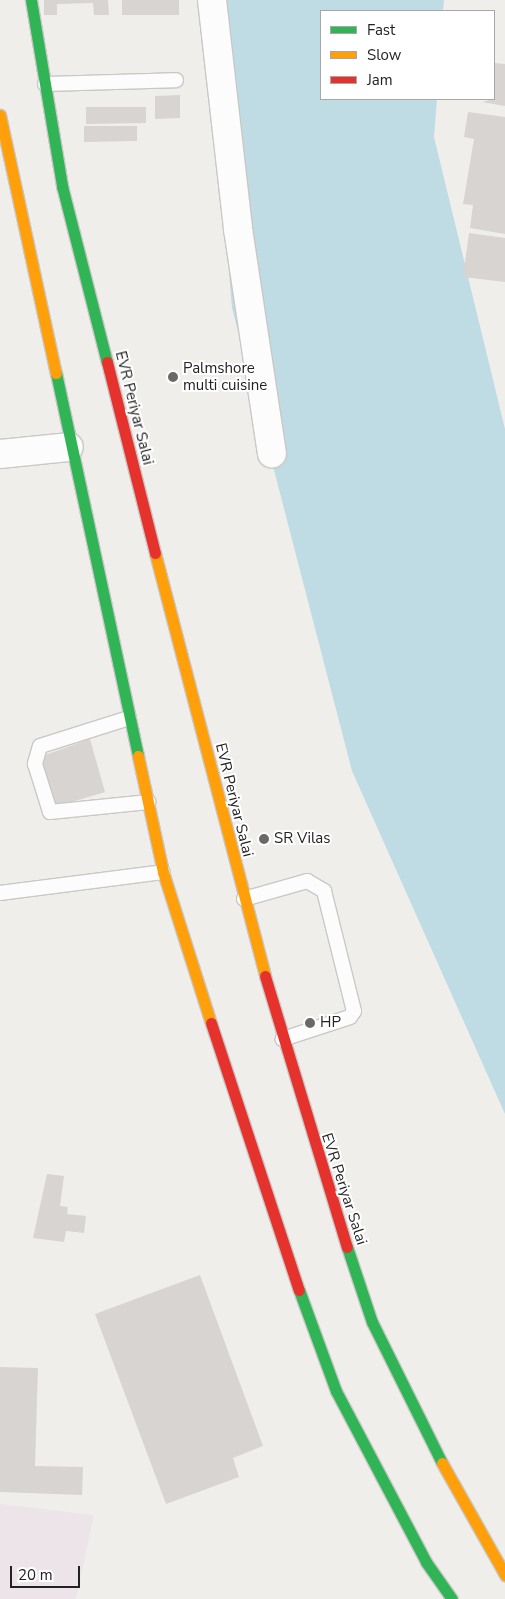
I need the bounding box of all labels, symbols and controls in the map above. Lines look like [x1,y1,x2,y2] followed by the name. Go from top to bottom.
[320,10,495,100] legend
[367,20,395,40] text: Fast
[367,45,401,65] text: Slow
[367,70,393,90] text: Jam
[111,349,157,467] street label: EVR Periyar Salai
[183,359,267,394] place label: Palmshore multi cuisine
[167,371,179,383] marker: Palmshore multi cuisine
[211,741,257,859] street label: EVR Periyar Salai
[274,830,331,848] place label: SR Vilas
[258,833,270,845] marker: SR Vilas
[320,1014,341,1032] place label: HP
[304,1017,316,1029] marker: HP
[317,1131,371,1247] street label: EVR Periyar Salai
[12,1556,82,1588] scale bar
[18,1565,53,1585] text: 20 m

